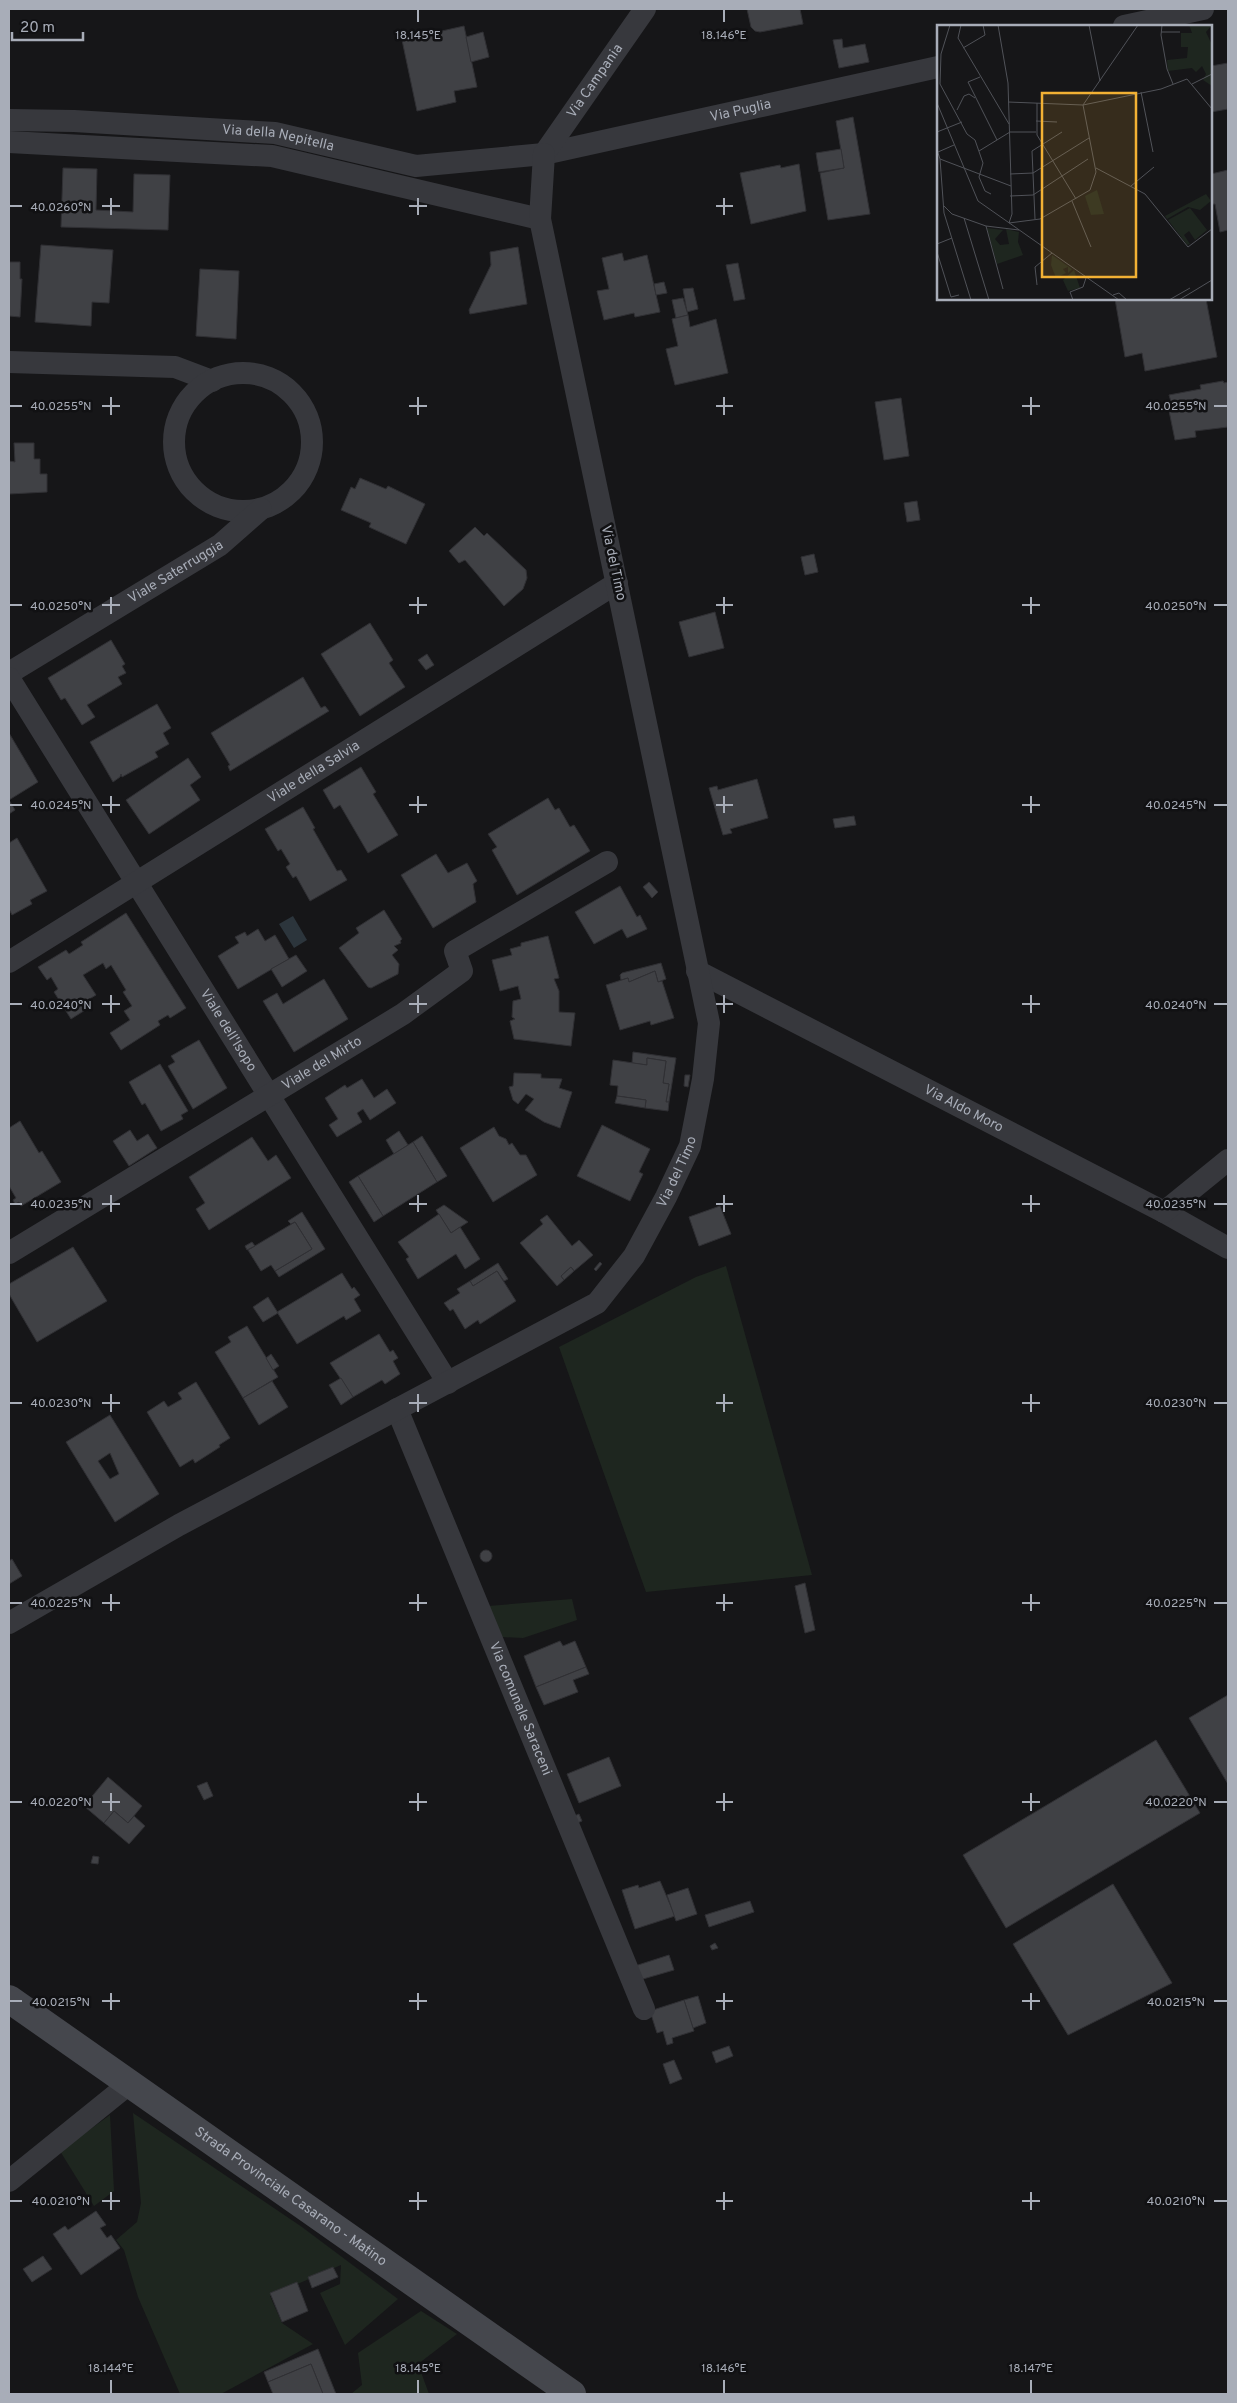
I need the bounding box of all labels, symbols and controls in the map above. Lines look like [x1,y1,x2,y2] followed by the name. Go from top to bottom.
[12,10,84,42] scale bar
[20,19,55,38] text: 20 m
[937,25,1212,300] inset map
[395,28,441,44] text: 18.145°E
[701,28,747,44] text: 18.146°E
[563,41,627,121] street label: Via Campania
[708,96,773,126] street label: Via Puglia
[222,121,336,155] street label: Via della Nepitella
[30,200,92,216] text: 40.0260°N
[30,399,92,415] text: 40.0255°N
[1145,399,1207,415] text: 40.0255°N
[597,524,629,602] street label: Via del Timo
[125,537,226,607] street label: Viale Saterruggia
[30,599,92,615] text: 40.0250°N
[1145,599,1207,615] text: 40.0250°N
[264,737,363,807] street label: Viale della Salvia
[30,798,92,814] text: 40.0245°N
[1145,798,1207,814] text: 40.0245°N
[196,986,261,1075] street label: Viale dell'Isopo
[30,998,92,1014] text: 40.0240°N
[1145,998,1207,1014] text: 40.0240°N
[279,1032,365,1094] street label: Viale del Mirto
[921,1081,1006,1136] street label: Via Aldo Moro
[653,1135,700,1211] street label: Via del Timo
[31,1197,92,1213] text: 40.0235°N
[1146,1197,1207,1213] text: 40.0235°N
[30,1396,92,1412] text: 40.0230°N
[1145,1396,1207,1412] text: 40.0230°N
[30,1596,92,1612] text: 40.0225°N
[1145,1596,1207,1612] text: 40.0225°N
[485,1639,555,1778] street label: Via comunale Saraceni
[30,1795,92,1811] text: 40.0220°N
[1145,1795,1207,1811] text: 40.0220°N
[32,1995,90,2011] text: 40.0215°N
[1147,1995,1205,2011] text: 40.0215°N
[191,2123,390,2270] street label: Strada Provinciale Casarano - Matino
[32,2194,90,2210] text: 40.0210°N
[1147,2194,1205,2210] text: 40.0210°N
[88,2361,134,2377] text: 18.144°E
[395,2361,441,2377] text: 18.145°E
[701,2361,747,2377] text: 18.146°E
[1009,2361,1053,2377] text: 18.147°E

